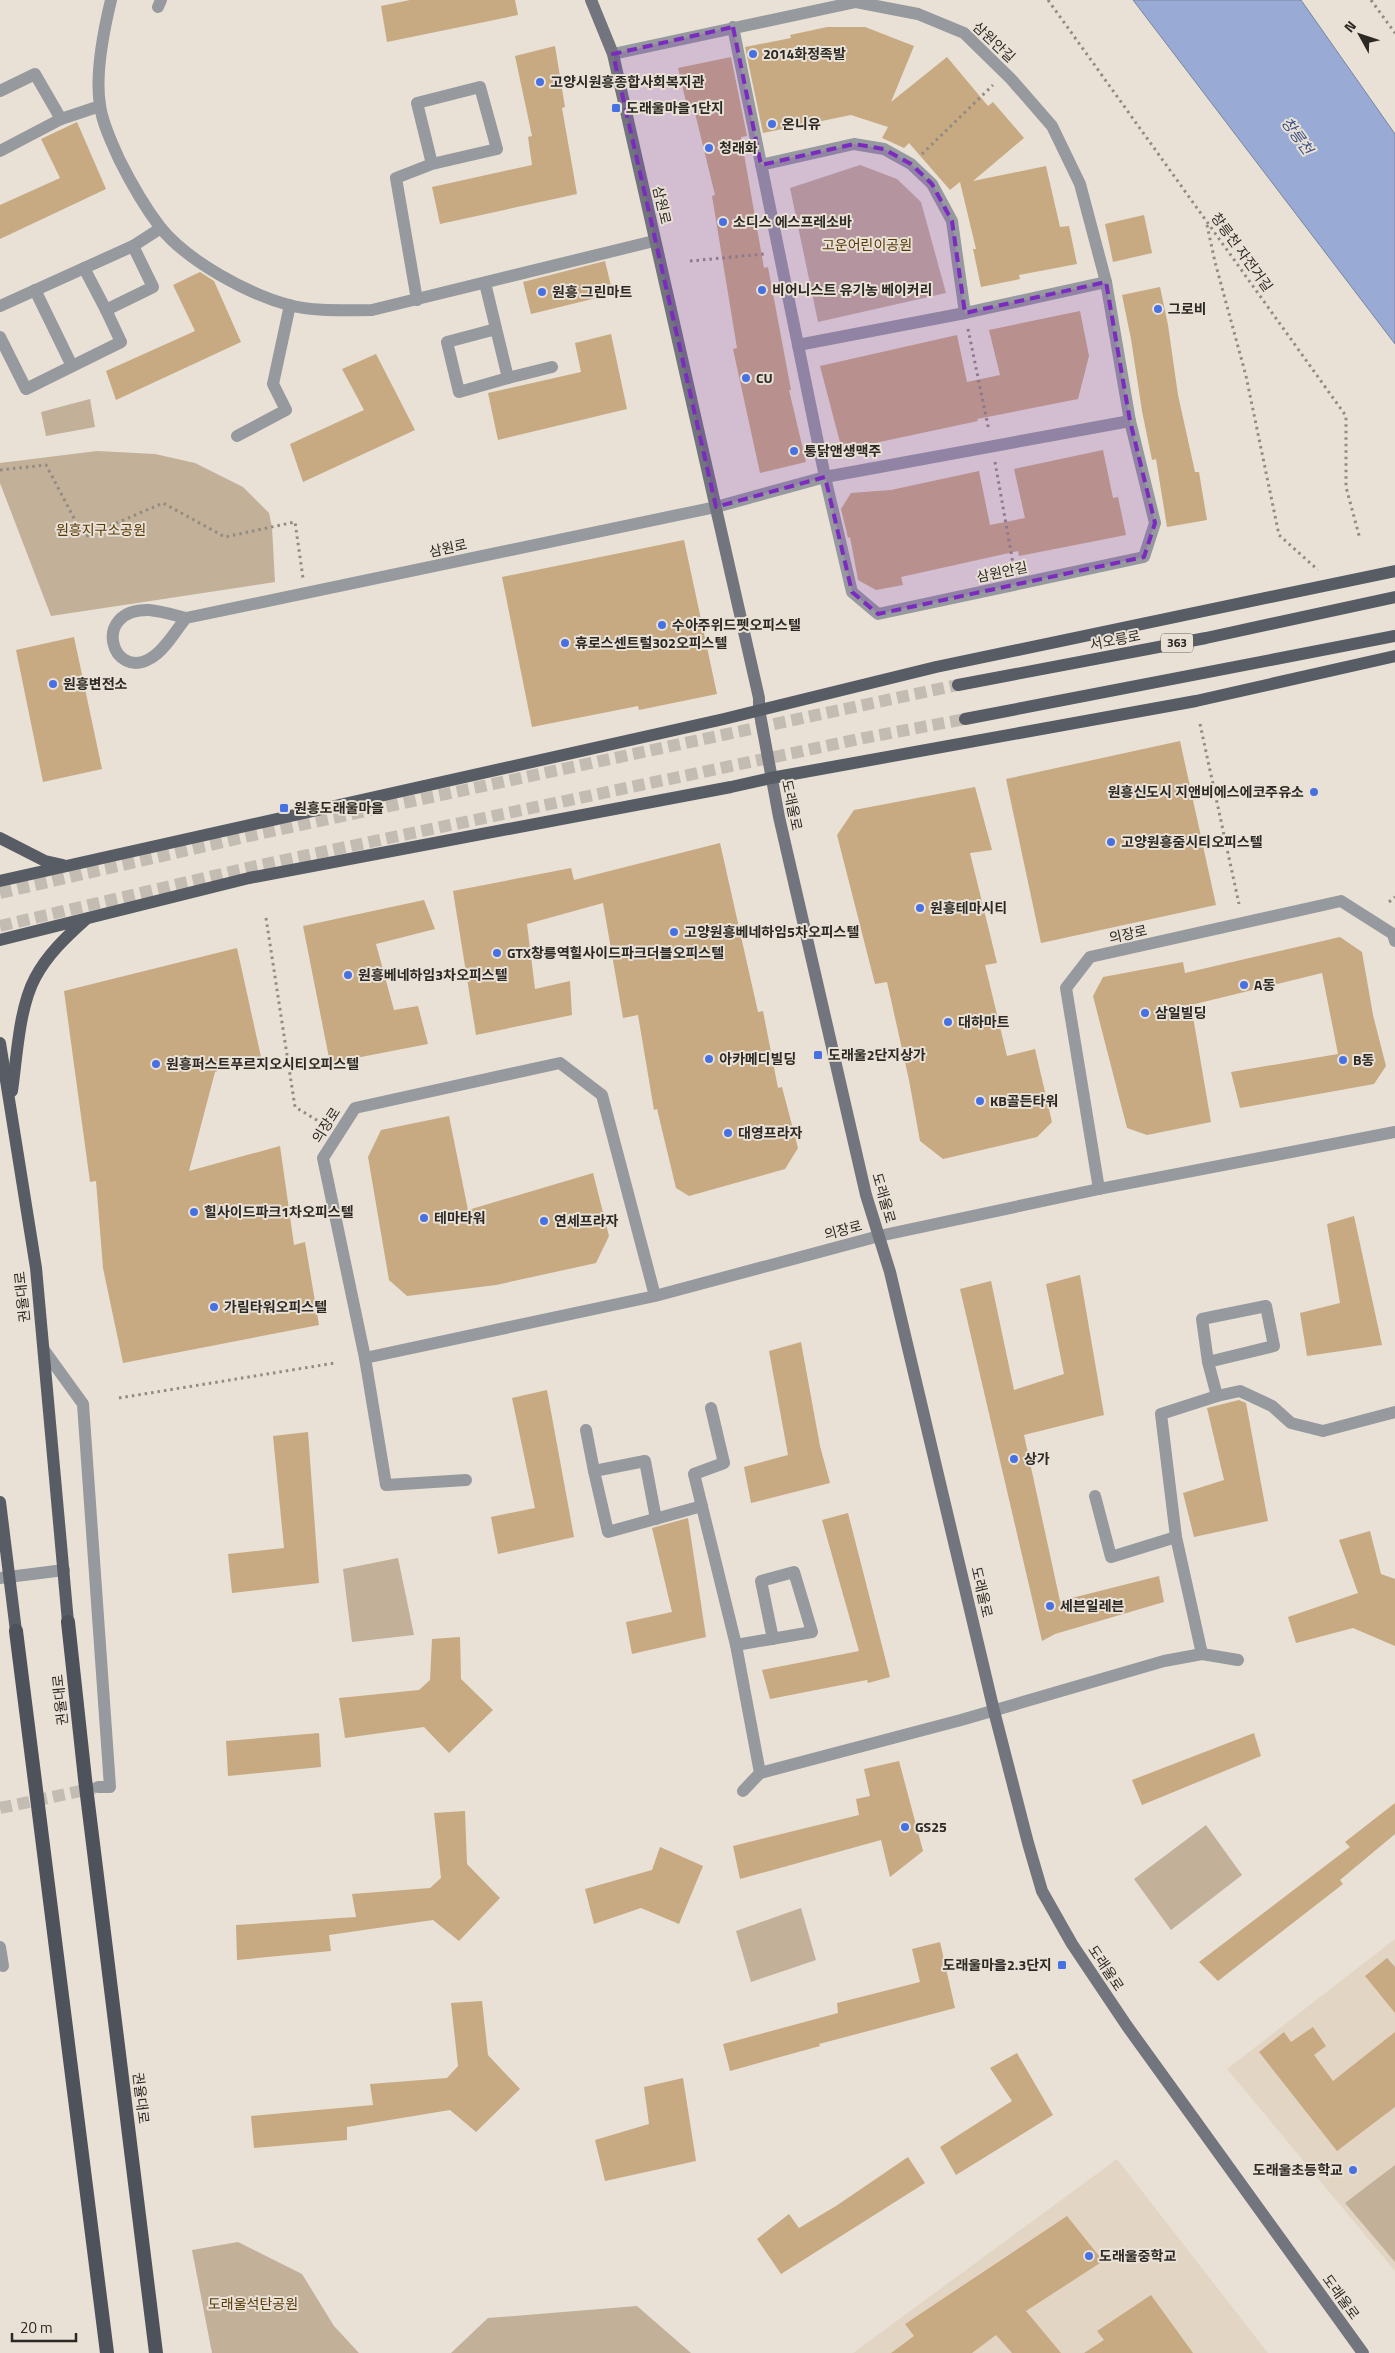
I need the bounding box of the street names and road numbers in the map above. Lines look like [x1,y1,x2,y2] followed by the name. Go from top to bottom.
[968,16,1020,67] street label: 삼원안길
[648,184,677,226] street label: 삼원로
[1207,208,1278,296] street label: 창릉천 자전거길
[427,533,469,562] street label: 삼원로
[975,556,1029,587] street label: 삼원안길
[1088,624,1142,655] street label: 서오릉로
[1161,634,1193,652] road number: 363
[777,778,808,832] street label: 도래울로
[1107,919,1149,948] street label: 의장로
[306,1103,345,1147] street label: 의장로
[867,1170,902,1226] street label: 도래울로
[821,1214,864,1245] street label: 의장로
[8,1270,35,1324] street label: 권율대로
[966,1564,999,1619] street label: 도래울로
[46,1673,73,1727] street label: 권율대로
[1083,1940,1130,1995] street label: 도래울로
[128,2071,155,2125] street label: 권율대로
[1318,2270,1365,2324] street label: 도래울로

